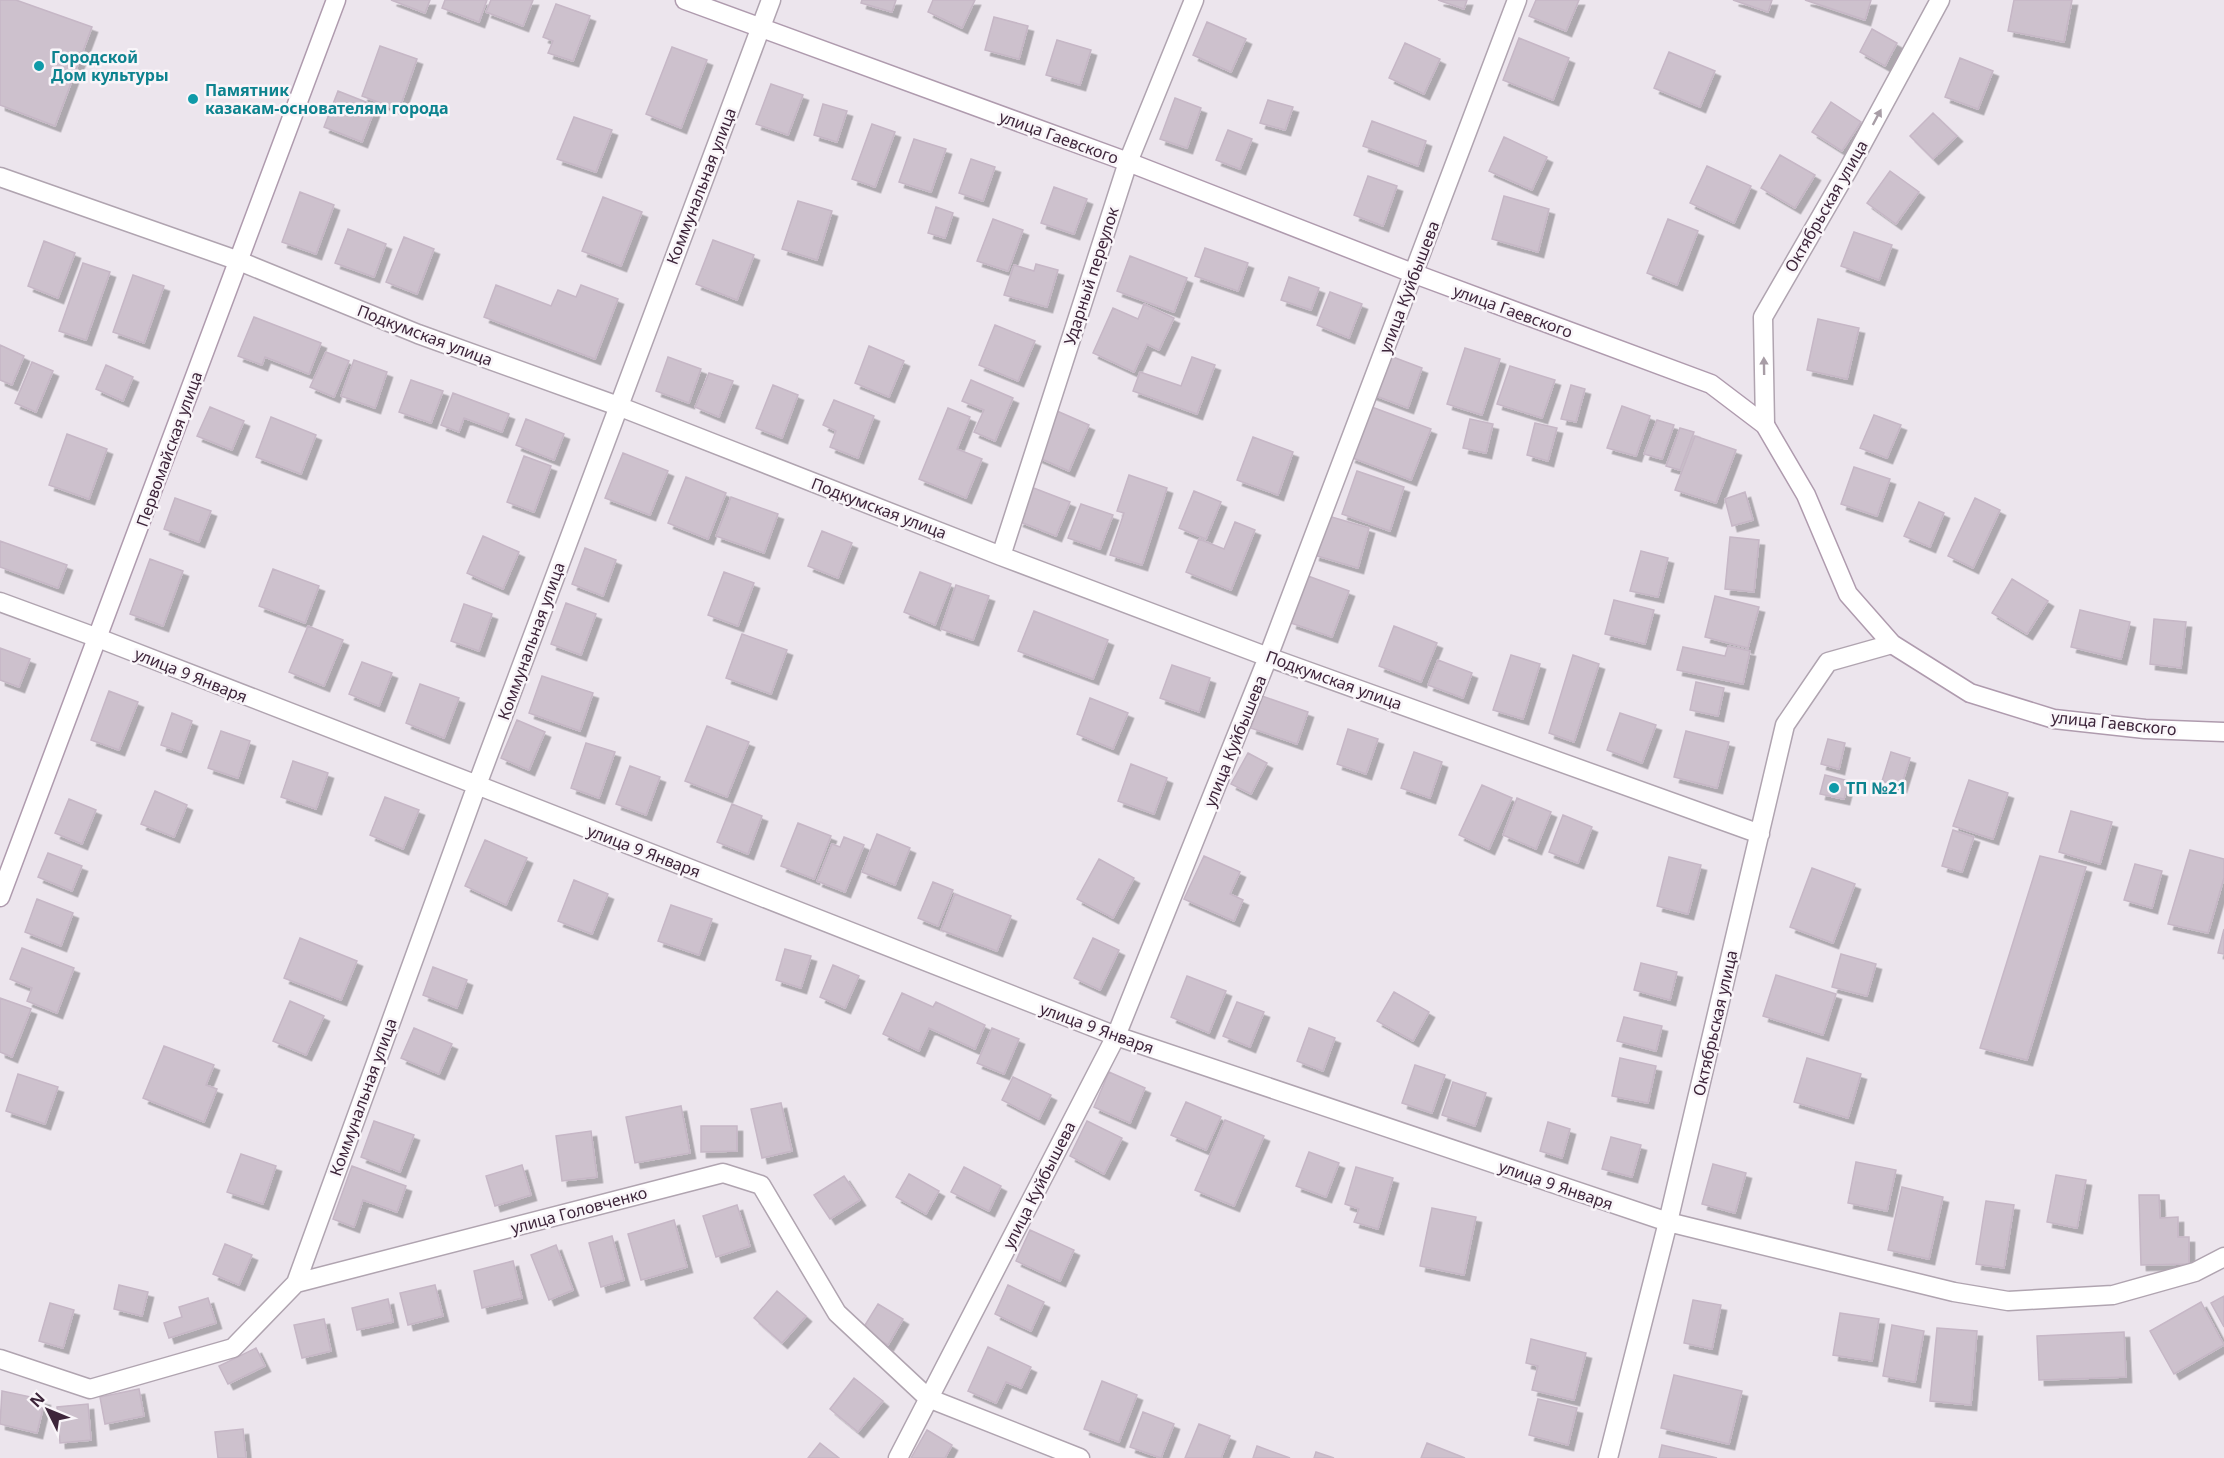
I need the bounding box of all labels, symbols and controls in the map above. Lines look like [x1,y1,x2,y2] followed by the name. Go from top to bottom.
[51,46,169,86] place label: Городской Дом культуры
[32,59,46,73] marker: Городской Дом культуры
[205,79,449,119] place label: Памятник казакам-основателям города
[186,92,200,106] marker: Памятник казакам-основателям города
[661,104,741,268] street label: Коммунальная улица
[996,105,1122,169] street label: улица Гаевского
[1872,108,1882,125] one-way arrow
[1779,136,1873,276] street label: Октябрьская улица
[1058,204,1124,348] street label: Ударный переулок
[1374,218,1444,356] street label: улица Куйбышева
[1450,279,1576,343] street label: улица Гаевского
[354,299,496,371] street label: Подкумская улица
[1759,357,1769,376] one-way arrow
[131,368,207,530] street label: Первомайская улица
[808,472,950,544] street label: Подкумская улица
[492,559,570,723] street label: Коммунальная улица
[131,642,251,708] street label: улица 9 Января
[1263,645,1405,715] street label: Подкумская улица
[1199,672,1271,810] street label: улица Куйбышева
[2050,705,2178,741] street label: улица Гаевского
[1846,777,1906,799] place label: ТП №21
[1827,781,1841,795] marker: ТП №21
[584,819,704,883] street label: улица 9 Января
[1688,948,1742,1098] street label: Октябрьская улица
[1037,997,1157,1059] street label: улица 9 Января
[324,1015,402,1179] street label: Коммунальная улица
[997,1118,1081,1252] street label: улица Куйбышева
[1496,1155,1616,1215] street label: улица 9 Января
[508,1181,650,1239] street label: улица Головченко
[18,1380,78,1440] north arrow
[25,1388,50,1412] text: N

